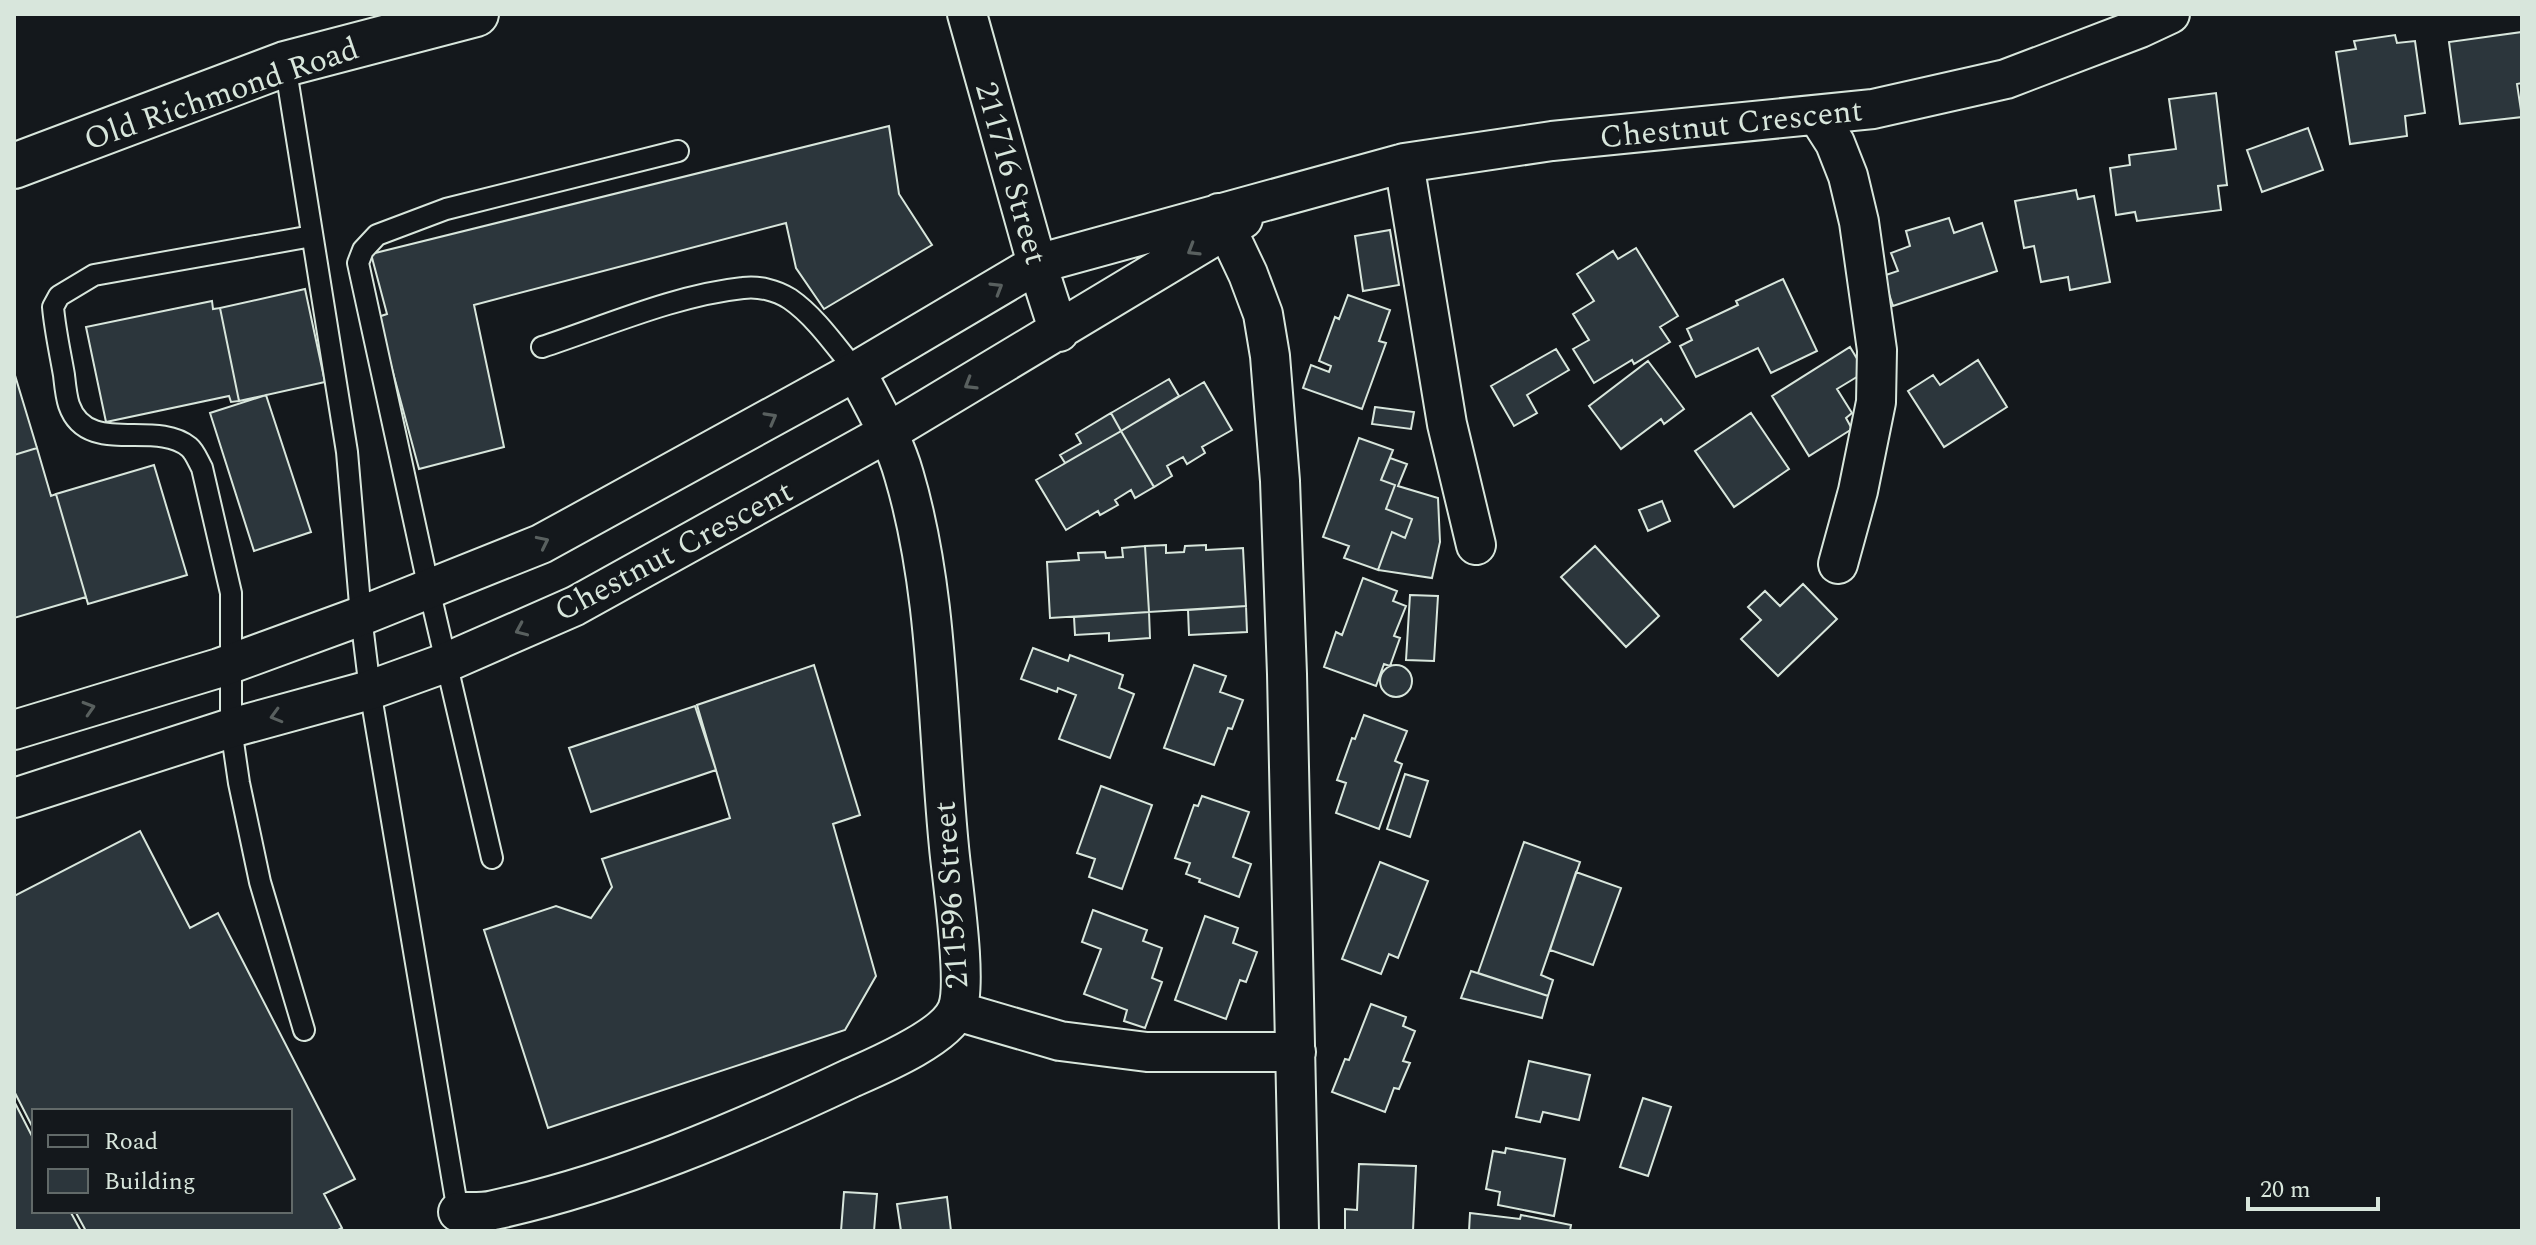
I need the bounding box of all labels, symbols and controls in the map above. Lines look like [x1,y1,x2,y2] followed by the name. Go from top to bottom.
[78,24,365,164] street label: Old Richmond Road
[961,76,1060,271] street label: 211716 Street
[1597,86,1865,163] street label: Chestnut Crescent
[1187,240,1202,256] one-way arrow
[988,282,1003,298] one-way arrow
[964,374,979,390] one-way arrow
[763,412,778,427] one-way arrow
[545,468,802,635] street label: Chestnut Crescent
[535,536,549,552] one-way arrow
[515,620,529,636] one-way arrow
[81,701,95,717] one-way arrow
[269,707,283,723] one-way arrow
[921,799,982,990] street label: 211596 Street
[32,1109,292,1213] legend
[104,1124,158,1160] text: Road
[2248,1161,2378,1211] scale bar
[104,1164,196,1200] text: Building
[2260,1172,2311,1208] text: 20 m

